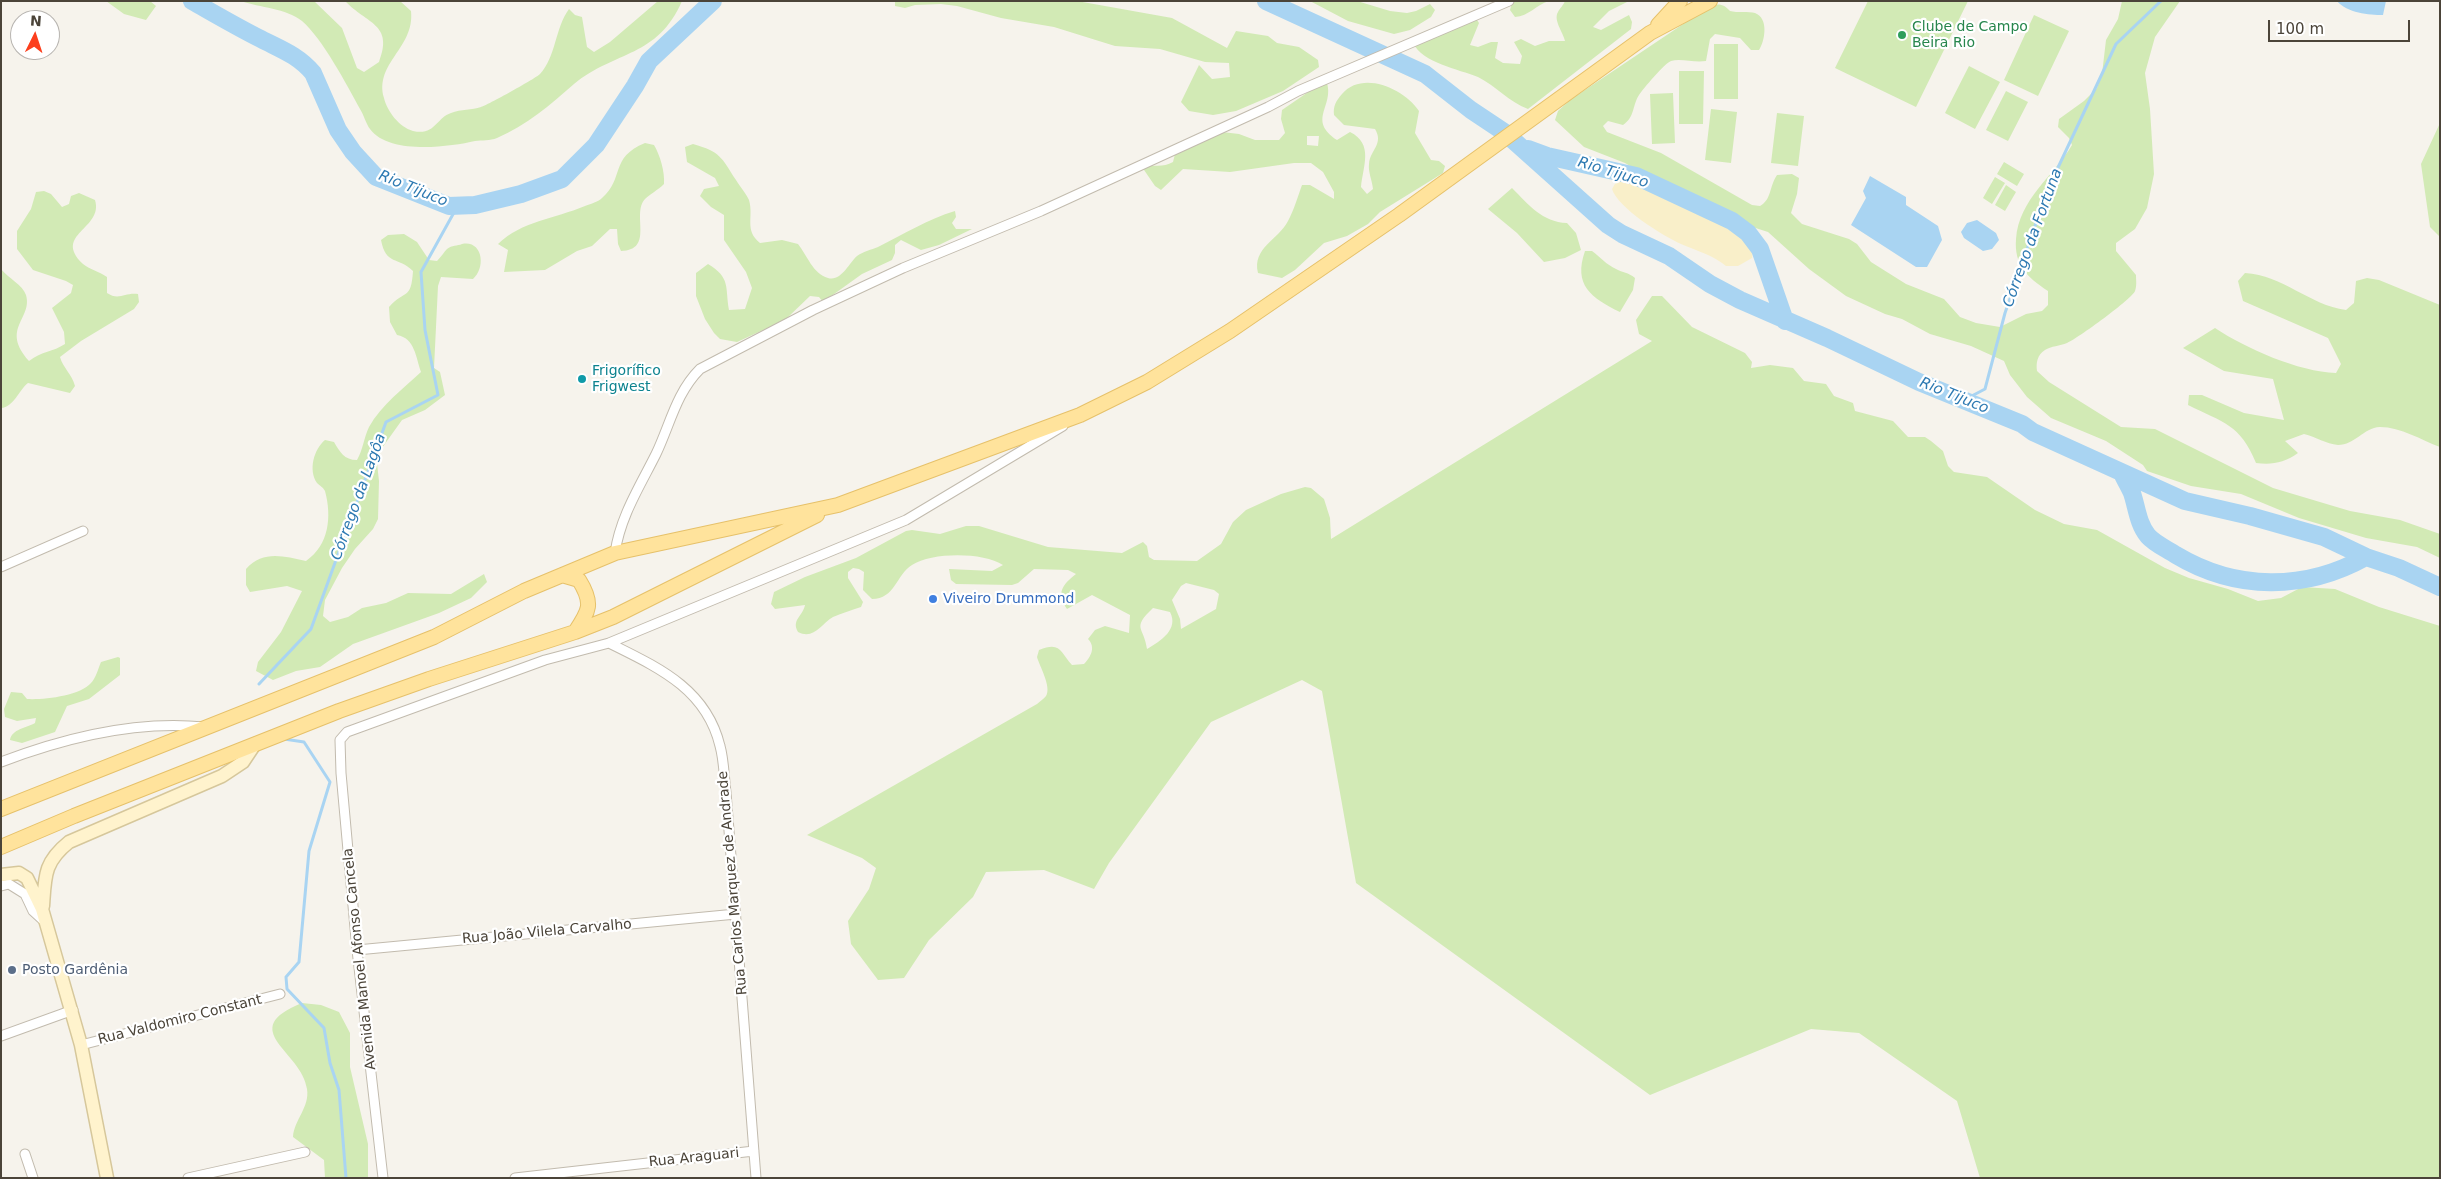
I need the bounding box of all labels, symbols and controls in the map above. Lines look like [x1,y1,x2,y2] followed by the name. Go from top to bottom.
[10,10,60,60] north arrow
[2271,10,2414,42] scale bar
[30,13,42,29] text: N
[1912,19,2028,52] place label: Clube de Campo Beira Rio
[2276,20,2324,38] text: 100 m
[1896,29,1908,41] marker: Clube de Campo Beira Rio
[1575,154,1651,192] water label: Rio Tijuco
[2000,166,2066,310] water label: Córrego da Fortuna
[376,167,450,211] water label: Rio Tijuco
[592,363,661,396] place label: Frigorífico Frigwest
[576,373,588,385] marker: Frigorífico Frigwest
[1917,374,1991,418] water label: Rio Tijuco
[328,431,390,563] water label: Córrego da Lagôa
[943,591,1074,607] place label: Viveiro Drummond
[927,593,939,605] marker: Viveiro Drummond
[715,770,751,996] street label: Rua Carlos Marquez de Andrade
[340,847,380,1071] street label: Avenida Manoel Afonso Cancela
[462,916,632,948] street label: Rua João Vilela Carvalho
[22,962,128,978] place label: Posto Gardênia
[6,964,18,976] marker: Posto Gardênia
[96,991,264,1049] street label: Rua Valdomiro Constant
[648,1145,740,1171] street label: Rua Araguari

